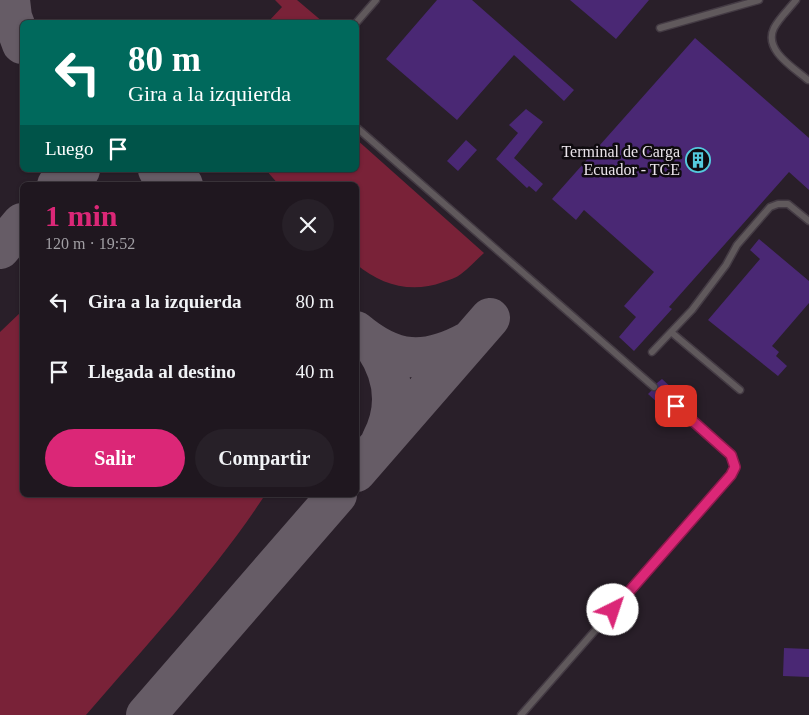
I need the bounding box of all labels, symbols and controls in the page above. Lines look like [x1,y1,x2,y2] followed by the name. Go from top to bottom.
[45,40,110,105] icon: left
[128,40,201,79] text: 80 m
[128,81,291,106] text: Gira a la izquierda
[104,135,132,163] icon: arrive
[45,138,94,159] text: Luego
[561,143,680,178] place label: Terminal de Carga Ecuador - TCE
[685,147,711,173] building icon: Terminal de Carga Ecuador - TCE
[45,199,118,232] text: 1 min
[282,199,334,251] button: close
[45,235,135,252] text: 120 m · 19:52
[45,288,73,316] icon: left
[88,291,242,312] text: Gira a la izquierda
[295,291,334,312] text: 80 m
[45,358,73,386] icon: arrive
[88,361,236,382] text: Llegada al destino
[295,361,334,382] text: 40 m
[655,385,697,427] pin
[662,392,690,420] icon: arrive
[45,429,185,487] button: Salir
[195,429,334,487] button: Compartir
[586,583,638,635] position arrow

